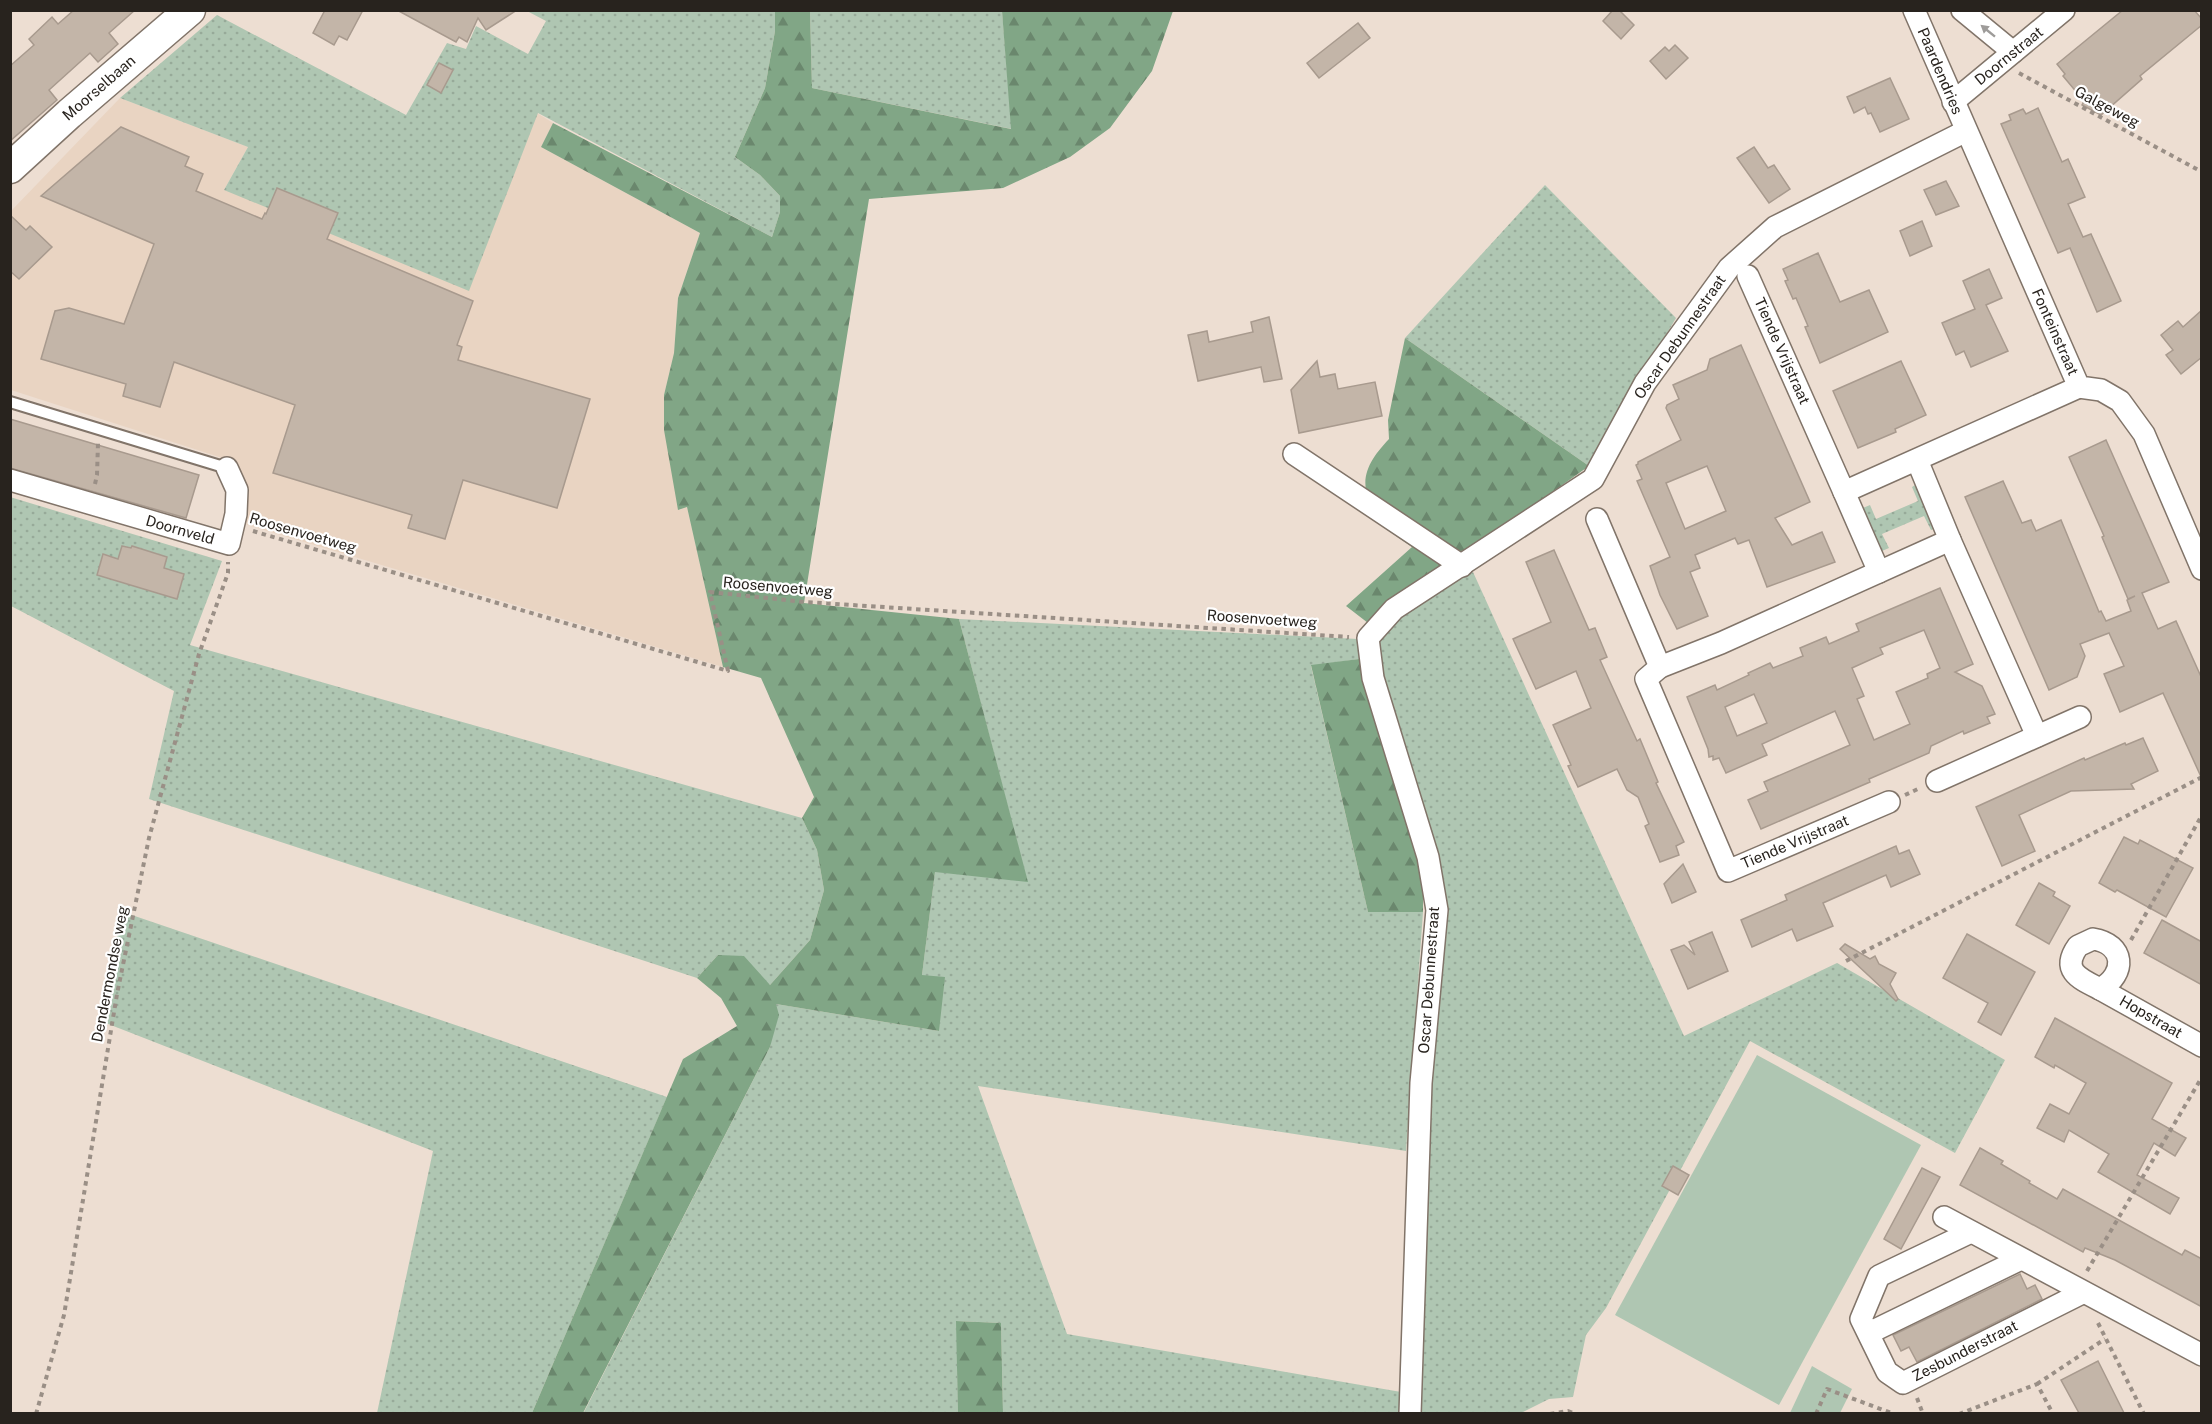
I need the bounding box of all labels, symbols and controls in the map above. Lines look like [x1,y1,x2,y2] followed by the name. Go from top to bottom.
[1971,23,2046,88] street label: Doornstraat
[1915,25,1966,117] street label: Paardendries
[1980,25,1996,38] one-way arrow
[59,51,138,124] street label: Moorselbaan
[2072,82,2142,131] street label: Galgeweg
[1630,271,1729,402] street label: Oscar Debunnestraat
[2029,286,2082,378] street label: Fonteinstraat
[1751,295,1814,407] street label: Tiende Vrijstraat
[248,509,359,556] street label: Roosenvoetweg
[144,512,216,547] street label: Doornveld
[722,573,834,600] street label: Roosenvoetweg
[1206,606,1318,631] street label: Roosenvoetweg
[1739,811,1851,872] street label: Tiende Vrijstraat
[88,904,131,1044] street label: Dendermondse weg
[1415,906,1442,1054] street label: Oscar Debunnestraat
[2117,992,2186,1041] street label: Hopstraat
[1909,1317,2020,1384] street label: Zesbunderstraat

